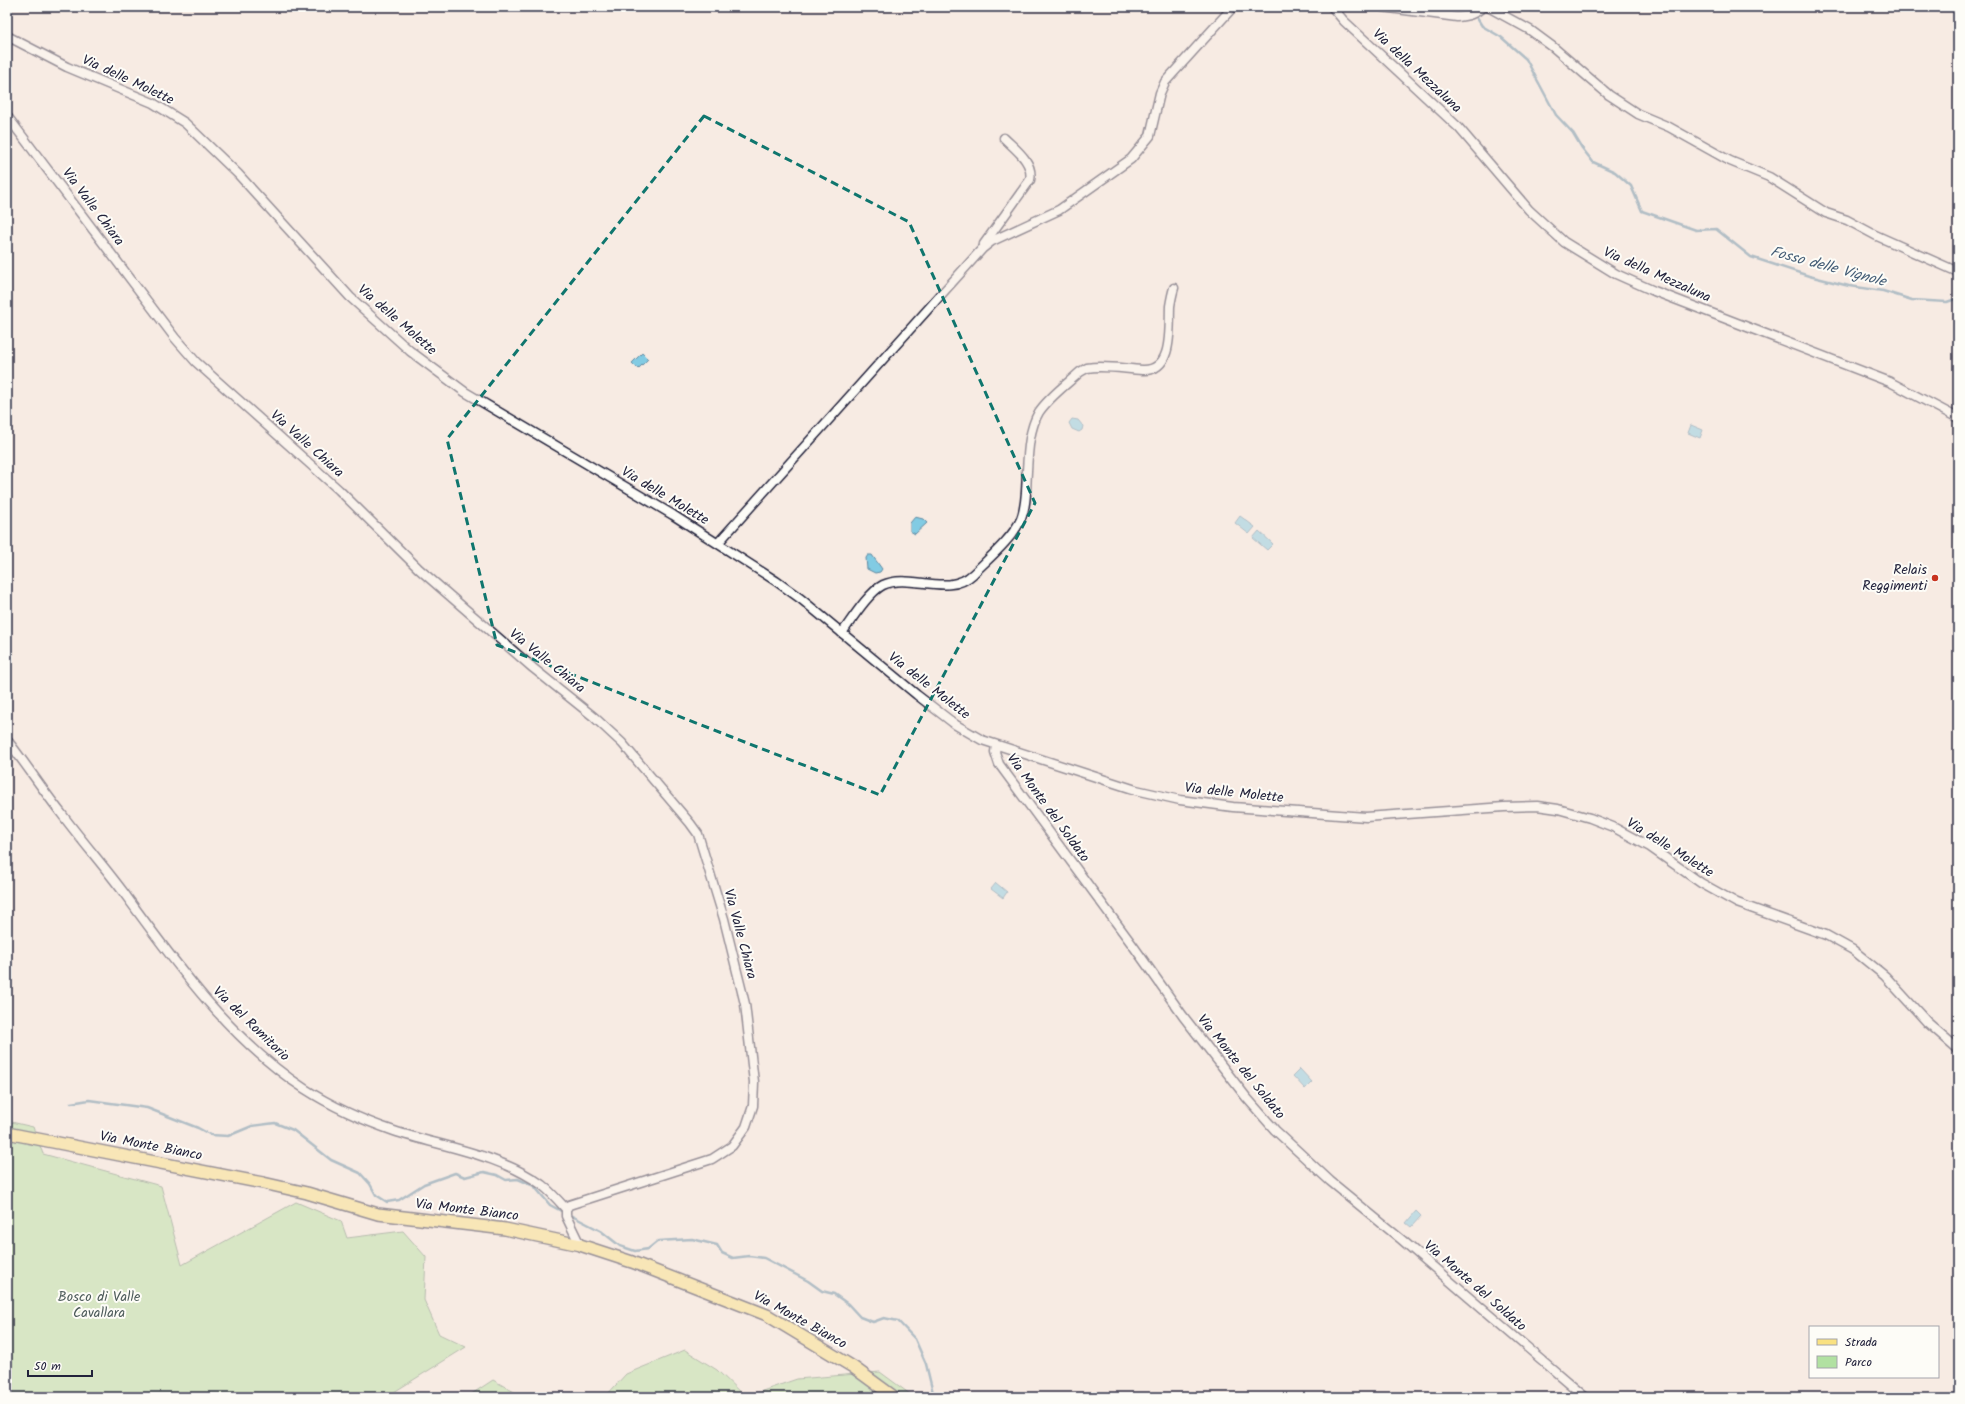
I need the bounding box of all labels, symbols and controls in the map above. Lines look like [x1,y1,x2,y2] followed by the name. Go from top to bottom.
[1367,23,1467,119] street label: Via della Mezzaluna
[78,49,178,111] street label: Via delle Molette
[56,163,130,251] street label: Via Valle Chiara
[1768,240,1890,294] water label: Fosso delle Vignole
[1600,241,1714,309] street label: Via della Mezzaluna
[352,279,442,361] street label: Via delle Molette
[265,405,349,483] street label: Via Valle Chiara
[617,461,714,531] street label: Via delle Molette
[1862,559,1928,597] place label: Relais Reggimenti
[1930,573,1940,583] marker: Relais Reggimenti
[504,623,590,699] street label: Via Valle Chiara
[883,647,975,726] street label: Via delle Molette
[1001,749,1095,867] street label: Via Monte del Soldato
[1183,777,1285,809] street label: Via delle Molette
[1622,812,1719,884] street label: Via delle Molette
[717,886,763,982] street label: Via Valle Chiara
[207,981,295,1067] street label: Via del Romitorio
[1192,1010,1290,1124] street label: Via Monte del Soldato
[98,1125,204,1167] street label: Via Monte Bianco
[414,1193,520,1227] street label: Via Monte Bianco
[1419,1235,1531,1337] street label: Via Monte del Soldato
[749,1285,851,1355] street label: Via Monte Bianco
[58,1286,141,1324] park label: Bosco di Valle Cavallara
[1809,1326,1939,1378] legend
[1845,1333,1878,1352] text: Strada
[28,1352,92,1378] scale bar
[1845,1353,1872,1372] text: Parco
[34,1357,61,1376] text: 50 m

